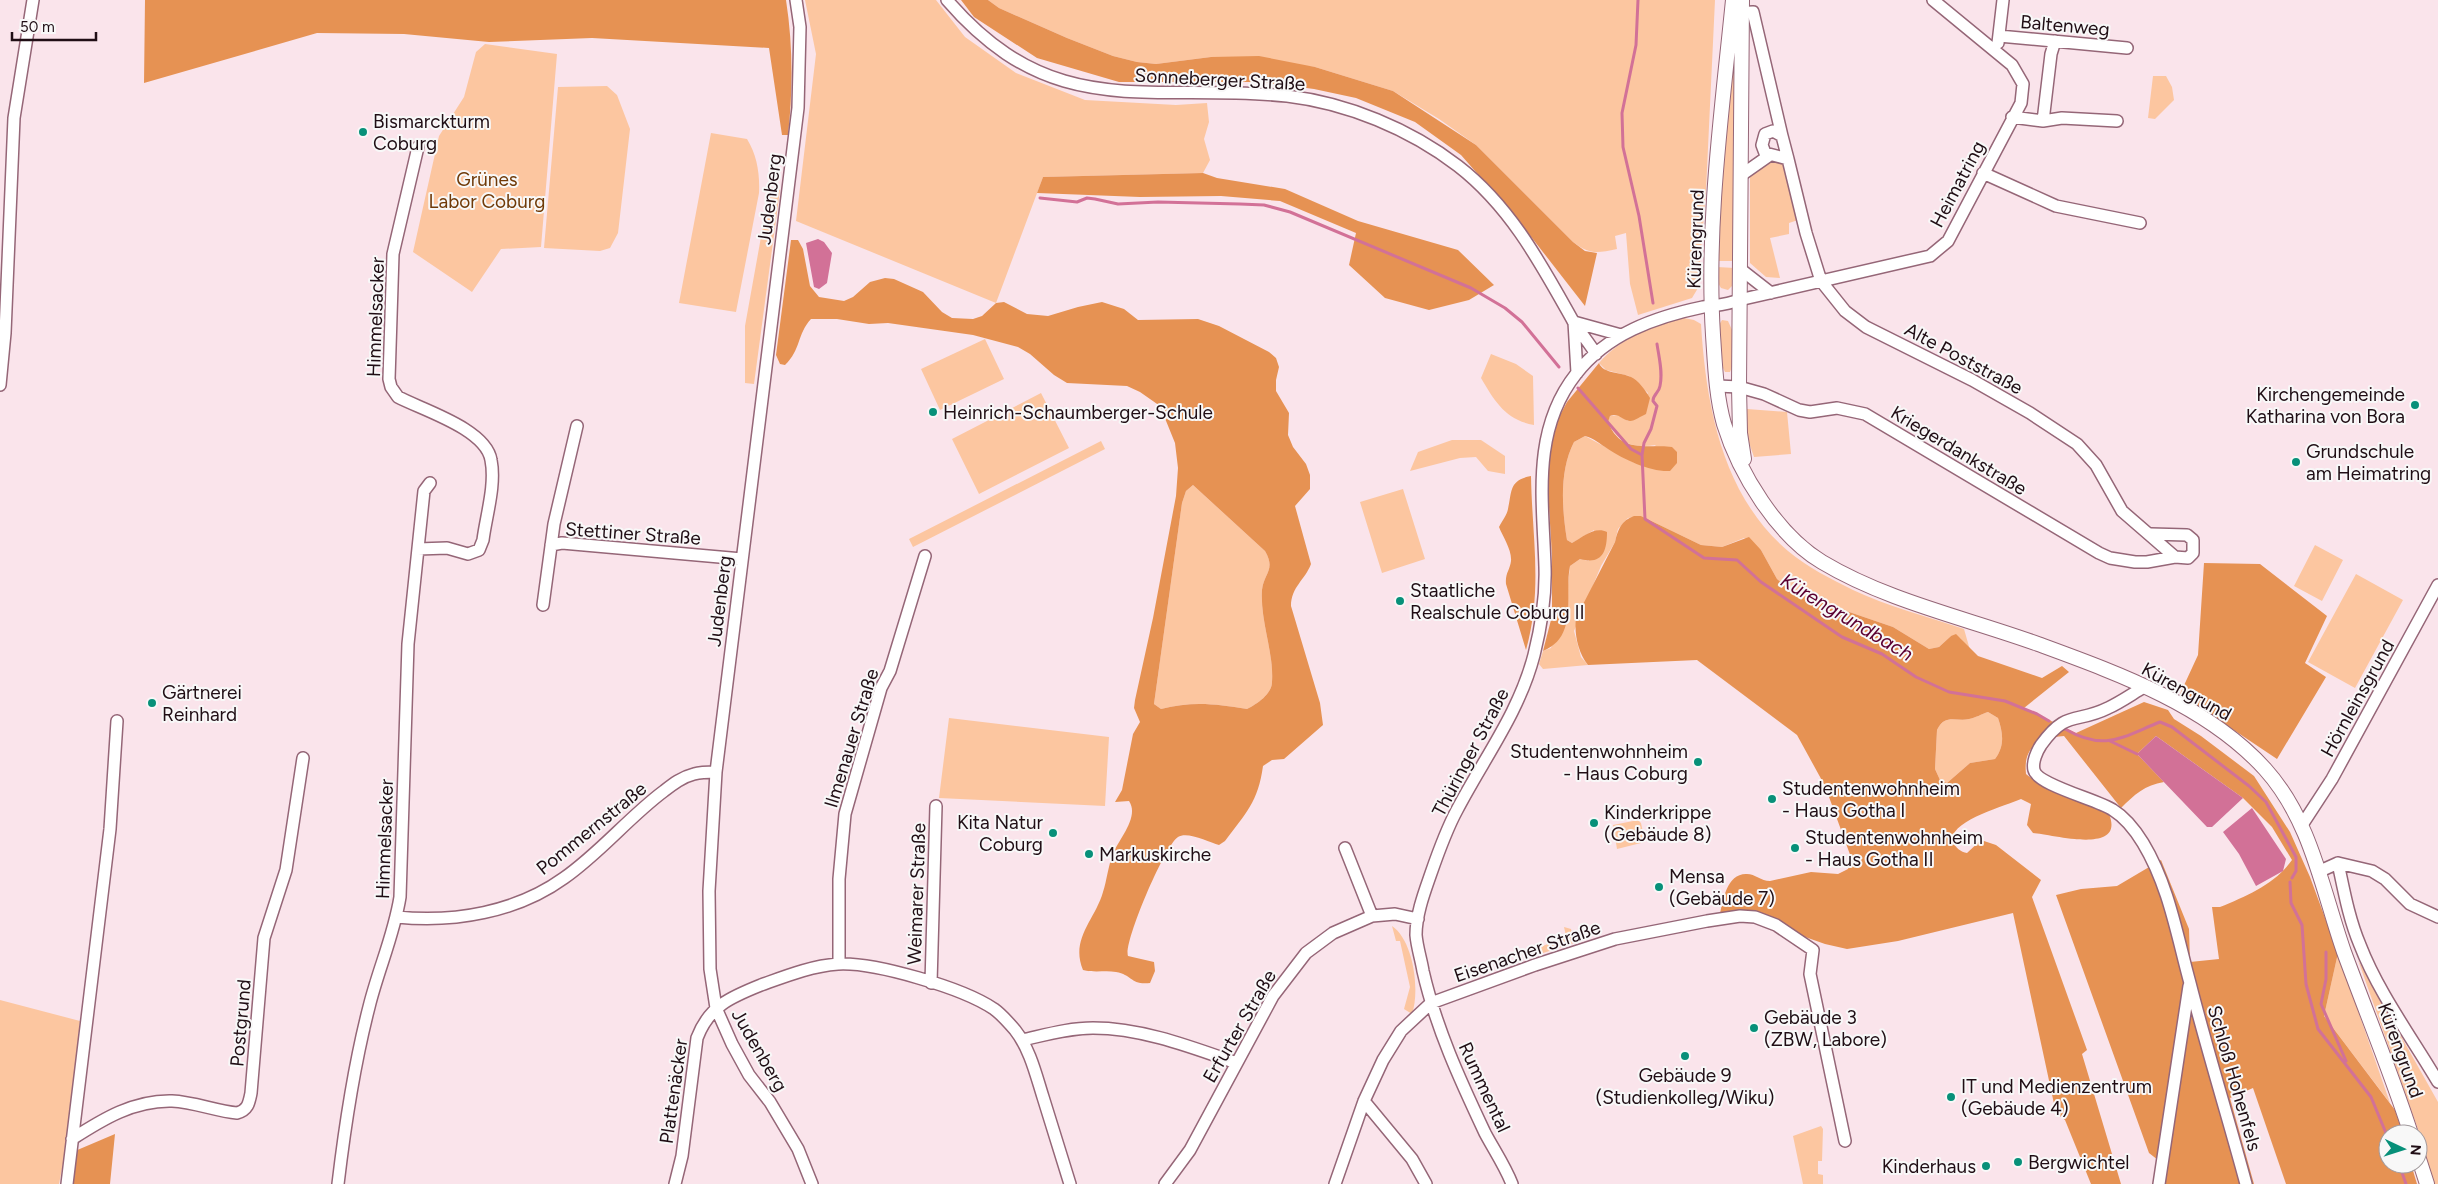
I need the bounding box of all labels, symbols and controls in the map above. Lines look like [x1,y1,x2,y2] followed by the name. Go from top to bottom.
[12,10,96,42] scale bar
[2019,10,2111,41] street label: Baltenweg
[20,18,55,36] text: 50 m
[1134,64,1306,95] street label: Sonneberger Straße
[373,110,490,155] place label: Bismarckturm Coburg
[357,126,369,138] marker: Bismarckturm Coburg
[1925,137,1990,231] street label: Heimatring
[753,152,786,246] street label: Judenberg
[429,168,545,213] park label: Grünes Labor Coburg
[1682,189,1709,289] street label: Kürengrund
[362,256,389,377] street label: Himmelsacker
[1901,318,2027,399] street label: Alte Poststraße
[2246,383,2405,428] place label: Kirchengemeinde Katharina von Bora
[2409,399,2421,411] marker: Kirchengemeinde Katharina von Bora
[943,401,1213,424] place label: Heinrich-Schaumberger-Schule
[1887,401,2031,500] street label: Kriegerdankstraße
[927,406,939,418] marker: Heinrich-Schaumberger-Schule
[2306,440,2431,485] place label: Grundschule am Heimatring
[2290,456,2302,468] marker: Grundschule am Heimatring
[564,517,702,550] street label: Stettiner Straße
[703,554,736,648] street label: Judenberg
[1776,568,1918,666] water label: Kürengrundbach
[1410,579,1585,624] place label: Staatliche Realschule Coburg II
[1394,595,1406,607] marker: Staatliche Realschule Coburg II
[2316,636,2399,761] street label: Hörnleinsgrund
[2138,657,2236,726] street label: Kürengrund
[819,666,884,811] street label: Ilmenauer Straße
[162,681,242,726] place label: Gärtnerei Reinhard
[1427,684,1514,820] street label: Thüringer Straße
[146,697,158,709] marker: Gärtnerei Reinhard
[1510,740,1688,785] place label: Studentenwohnheim - Haus Coburg
[1692,756,1704,768] marker: Studentenwohnheim - Haus Coburg
[532,777,651,880] street label: Pommernstraße
[1782,777,1960,822] place label: Studentenwohnheim - Haus Gotha I
[371,778,398,899] street label: Himmelsacker
[1766,793,1778,805] marker: Studentenwohnheim - Haus Gotha I
[1604,801,1711,846] place label: Kinderkrippe (Gebäude 8)
[957,811,1044,856] place label: Kita Natur Coburg
[1588,817,1600,829] marker: Kinderkrippe (Gebäude 8)
[903,823,930,965] street label: Weimarer Straße
[1805,826,1983,871] place label: Studentenwohnheim - Haus Gotha II
[1047,827,1059,839] marker: Kita Natur Coburg
[1789,842,1801,854] marker: Studentenwohnheim - Haus Gotha II
[1099,843,1211,866] place label: Markuskirche
[1083,848,1095,860] marker: Markuskirche
[1669,865,1775,910] place label: Mensa (Gebäude 7)
[1653,881,1665,893] marker: Mensa (Gebäude 7)
[1451,916,1604,987] street label: Eisenacher Straße
[1198,966,1281,1087] street label: Erfurter Straße
[225,978,256,1068] street label: Postgrund
[2373,1000,2428,1101] street label: Kürengrund
[2203,1003,2266,1154] street label: Schloß Hohenfels
[727,1005,792,1096] street label: Judenberg
[1764,1006,1887,1051] place label: Gebäude 3 (ZBW, Labore)
[1748,1022,1760,1034] marker: Gebäude 3 (ZBW, Labore)
[655,1036,692,1145] street label: Plattenäcker
[1454,1038,1515,1136] street label: Rummental
[1679,1050,1691,1062] marker: Gebäude 9 (Studienkolleg/Wiku)
[1595,1064,1775,1109] place label: Gebäude 9 (Studienkolleg/Wiku)
[1961,1075,2152,1120] place label: IT und Medienzentrum (Gebäude 4)
[1945,1091,1957,1103] marker: IT und Medienzentrum (Gebäude 4)
[2378,1124,2428,1174] north arrow
[2407,1144,2424,1156] text: N
[2028,1151,2129,1174] place label: Bergwichtel
[1882,1155,1976,1178] place label: Kinderhaus
[2012,1156,2024,1168] marker: Bergwichtel
[1980,1160,1992,1172] marker: Kinderhaus

